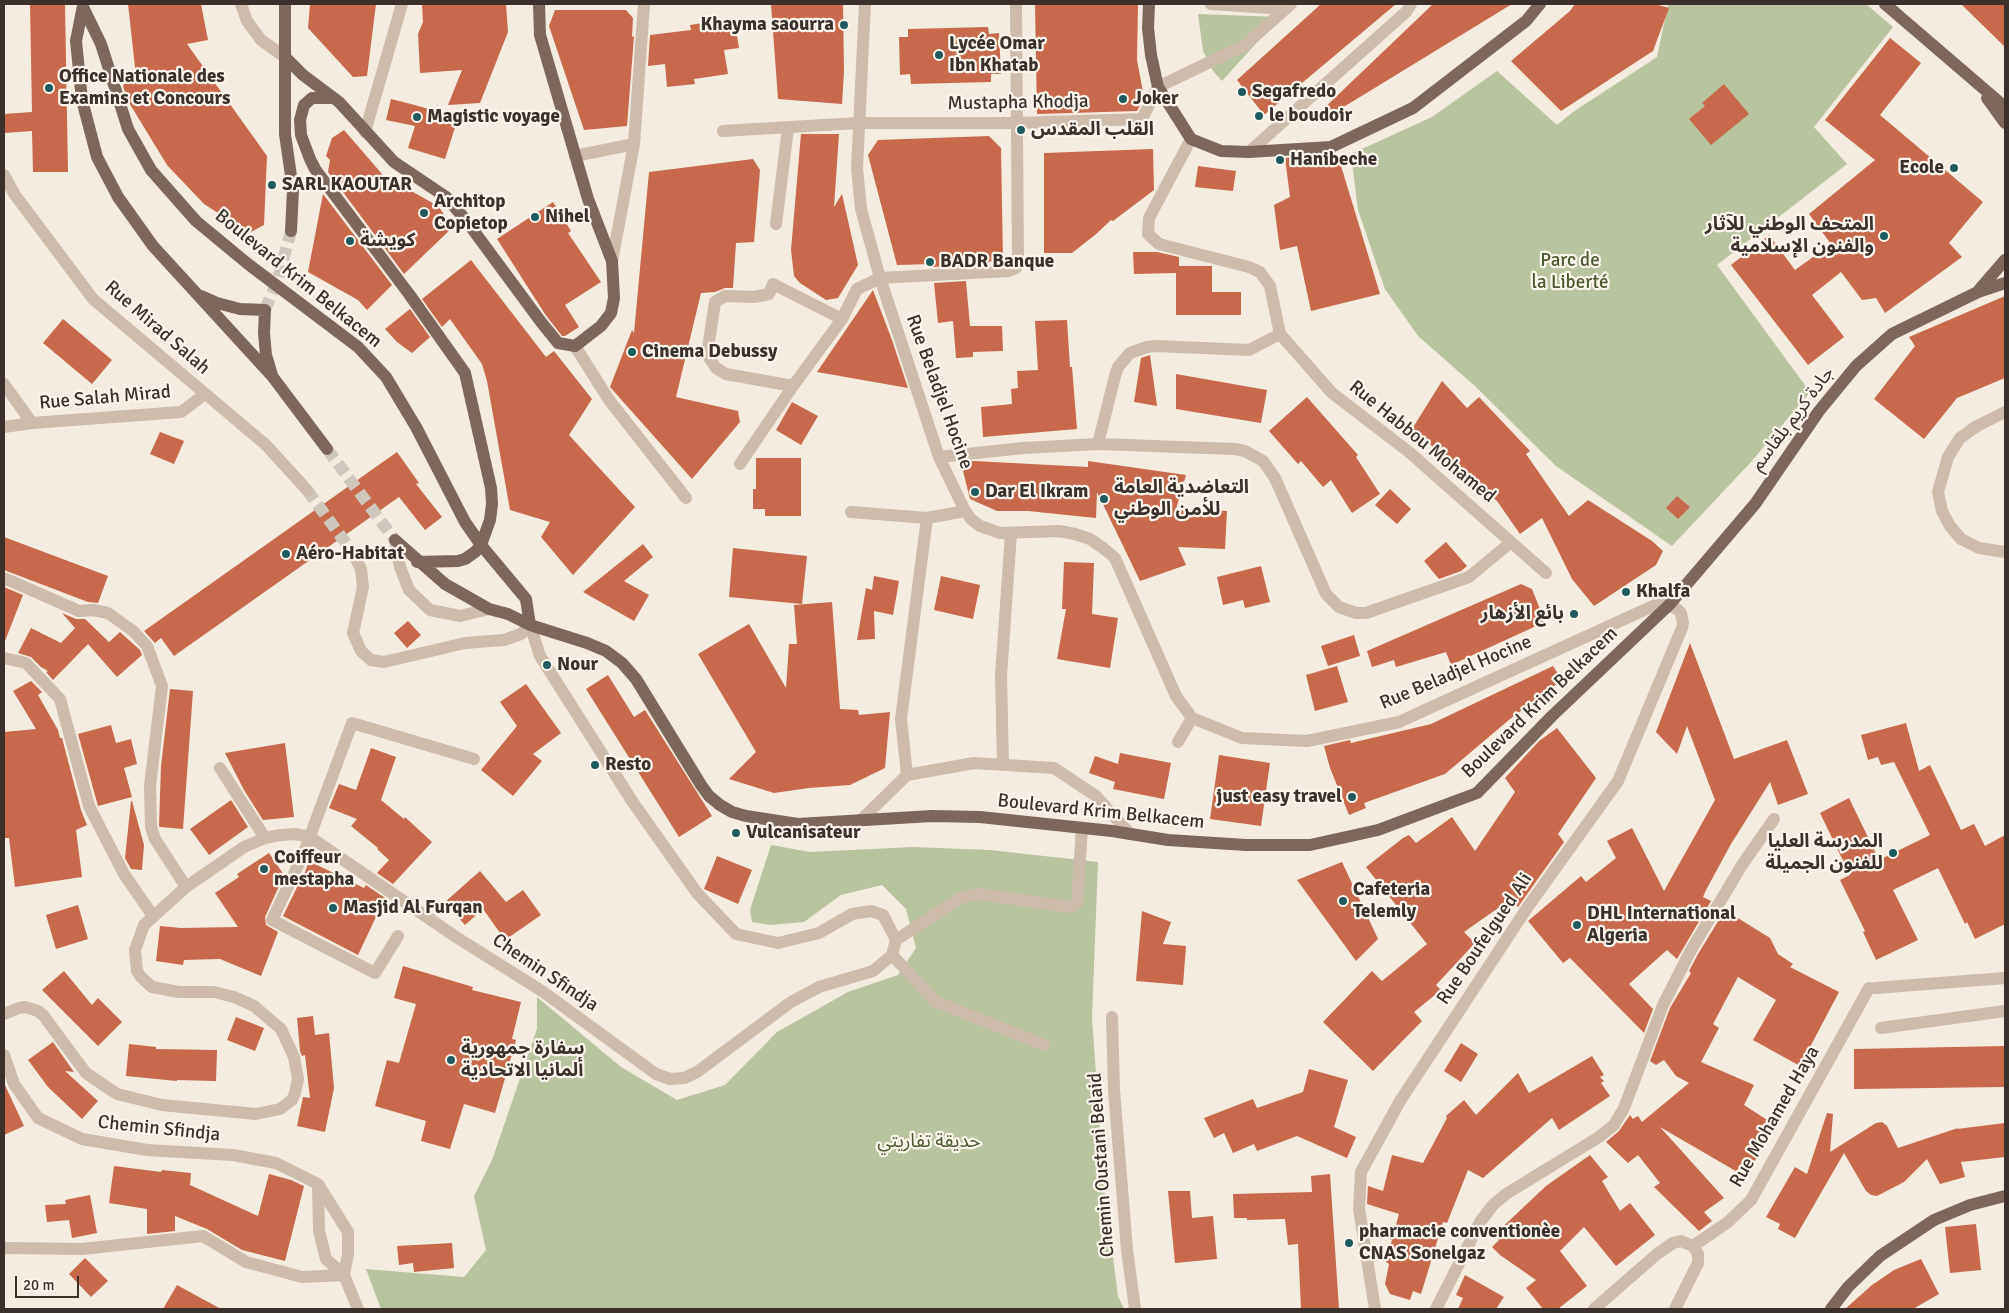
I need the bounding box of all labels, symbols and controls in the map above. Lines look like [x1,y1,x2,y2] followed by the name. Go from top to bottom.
[701,14,834,36] place label: Khayma saourra
[838,19,850,31] marker: Khayma saourra
[949,33,1045,77] place label: Lycée Omar Ibn Khatab
[933,49,945,61] marker: Lycée Omar Ibn Khatab
[59,66,230,110] place label: Office Nationale des Examins et Concours
[1252,81,1336,103] place label: Segafredo
[43,82,55,94] marker: Office Nationale des Examins et Concours
[1236,86,1248,98] marker: Segafredo
[1133,88,1178,110] place label: Joker
[947,90,1089,116] street label: Mustapha Khodja
[1117,93,1129,105] marker: Joker
[1269,105,1352,127] place label: le boudoir
[427,106,560,128] place label: Magistic voyage
[1253,110,1265,122] marker: le boudoir
[411,111,423,123] marker: Magistic voyage
[1031,119,1154,141] place label: القلب المقدس
[1015,124,1027,136] marker: القلب المقدس
[1290,149,1377,171] place label: Hanibeche
[1274,154,1286,166] marker: Hanibeche
[1899,157,1944,179] place label: Ecole
[1948,162,1960,174] marker: Ecole
[282,174,412,196] place label: SARL KAOUTAR
[266,179,278,191] marker: SARL KAOUTAR
[434,191,508,235] place label: Architop Copietop
[210,205,386,353] street label: Boulevard Krim Belkacem
[545,206,590,228] place label: Nihel
[418,207,430,219] marker: Architop Copietop
[529,211,541,223] marker: Nihel
[1705,214,1874,258] place label: المتحف الوطني للآثار والفنون الإسلامية
[360,230,415,252] place label: كويشة
[1878,230,1890,242] marker: المتحف الوطني للآثار والفنون الإسلامية
[344,235,356,247] marker: كويشة
[1531,250,1609,294] park label: Parc de la Liberté
[940,251,1054,273] place label: BADR Banque
[924,256,936,268] marker: BADR Banque
[100,276,214,380] street label: Rue Mirad Salah
[900,312,978,472] street label: Rue Beladjel Hocine
[642,341,777,363] place label: Cinema Debussy
[626,346,638,358] marker: Cinema Debussy
[1746,363,1840,475] street label: جادة كريم بلقاسم
[1344,376,1500,508] street label: Rue Habbou Mohamed
[38,381,172,415] street label: Rue Salah Mirad
[1114,477,1249,521] place label: التعاضدية العامة للأمن الوطني
[985,481,1088,503] place label: Dar El Ikram
[969,486,981,498] marker: Dar El Ikram
[1098,493,1110,505] marker: التعاضدية العامة للأمن الوطني
[296,543,404,565] place label: Aéro-Habitat
[280,548,292,560] marker: Aéro-Habitat
[1636,581,1690,603] place label: Khalfa
[1620,586,1632,598] marker: Khalfa
[1481,603,1564,625] place label: بائع الأزهار
[1568,608,1580,620] marker: بائع الأزهار
[1457,623,1623,783] street label: Boulevard Krim Belkacem
[1377,631,1535,715] street label: Rue Beladjel Hocine
[557,654,598,676] place label: Nour
[541,659,553,671] marker: Nour
[605,754,651,776] place label: Resto
[589,759,601,771] marker: Resto
[1217,786,1342,808] place label: just easy travel
[996,790,1206,834] street label: Boulevard Krim Belkacem
[1346,791,1358,803] marker: just easy travel
[746,822,860,844] place label: Vulcanisateur
[730,827,742,839] marker: Vulcanisateur
[1765,831,1883,875] place label: المدرسة العليا للفنون الجميلة
[274,847,354,891] place label: Coiffeur mestapha
[1887,847,1899,859] marker: المدرسة العليا للفنون الجميلة
[258,863,270,875] marker: Coiffeur mestapha
[1432,869,1538,1009] street label: Rue Boufelgued Ali
[1353,879,1430,923] place label: Cafeteria Telemly
[1337,895,1349,907] marker: Cafeteria Telemly
[343,897,483,919] place label: Masjid Al Furqan
[327,902,339,914] marker: Masjid Al Furqan
[1587,903,1736,947] place label: DHL International Algeria
[1571,919,1583,931] marker: DHL International Algeria
[488,929,602,1017] street label: Chemin Sfindja
[461,1038,584,1082] place label: سفارة جمهورية ألمانيا الاتحادية
[1725,1042,1825,1192] street label: Rue Mohamed Haya
[445,1054,457,1066] marker: سفارة جمهورية ألمانيا الاتحادية
[1084,1072,1120,1258] street label: Chemin Oustani Belaid
[97,1111,221,1147] street label: Chemin Sfindja
[877,1131,981,1153] park label: حديقة تفاريتي
[1359,1221,1560,1265] place label: pharmacie conventionèe CNAS Sonelgaz
[1343,1237,1355,1249] marker: pharmacie conventionèe CNAS Sonelgaz
[18,1266,81,1298] scale bar
[23,1276,54,1294] text: 20 m

